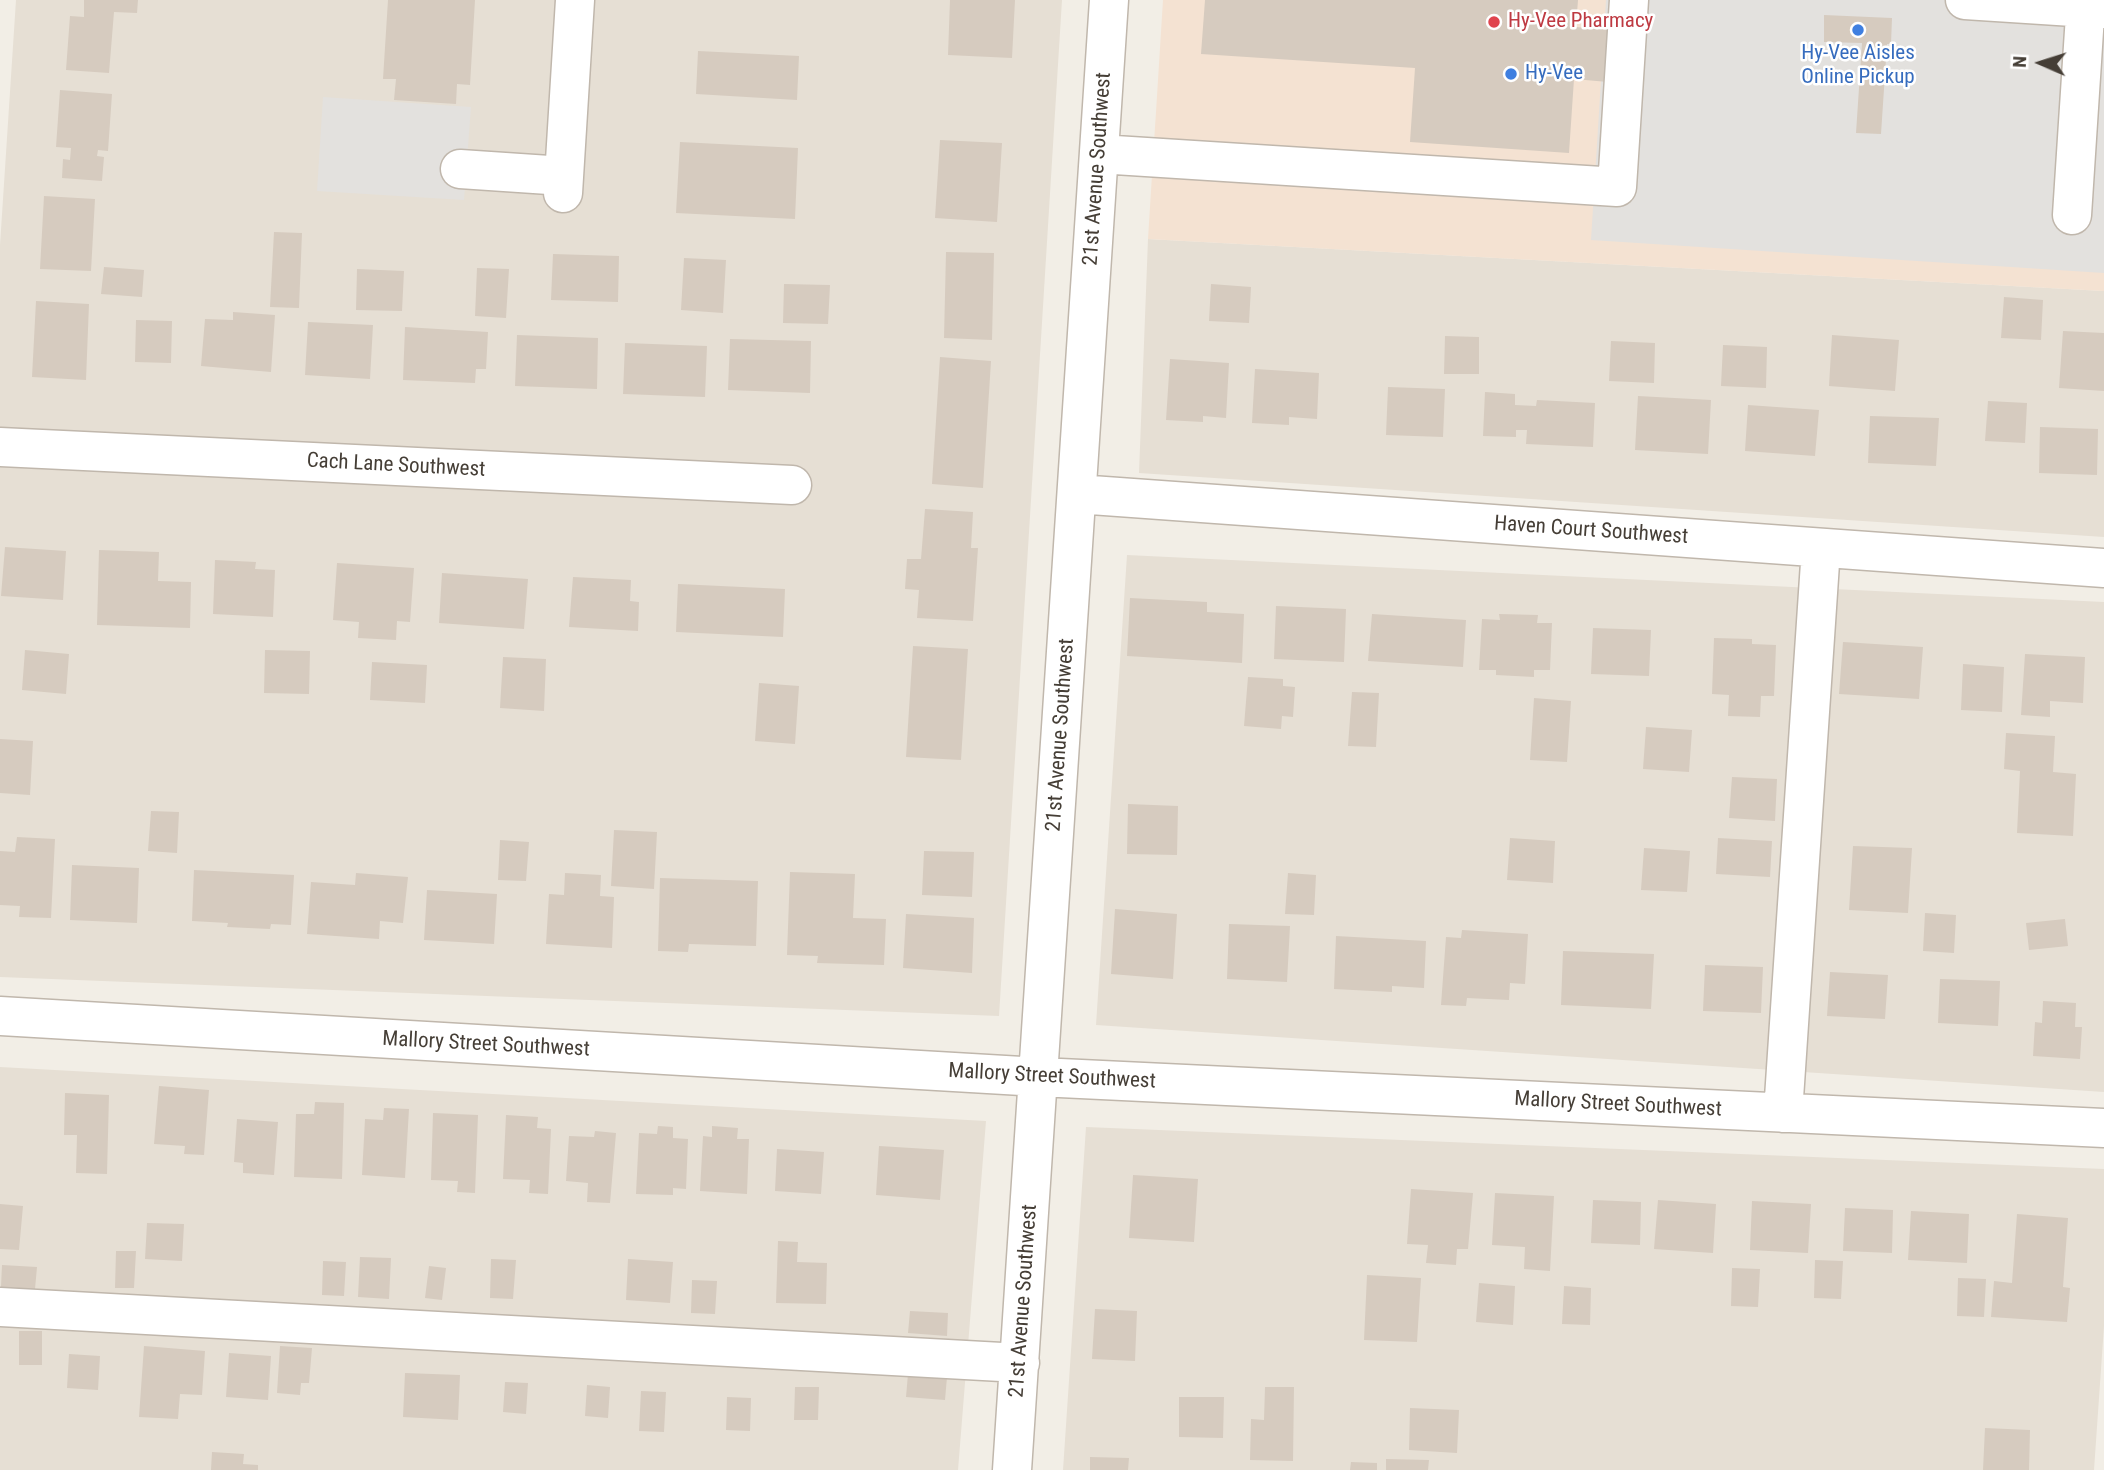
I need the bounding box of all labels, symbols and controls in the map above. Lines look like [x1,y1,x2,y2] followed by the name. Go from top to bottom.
[1508,9,1653,35] place label: Hy-Vee Pharmacy
[1486,14,1502,30] marker: Hy-Vee Pharmacy
[1850,22,1866,38] marker: Hy-Vee Aisles Online Pickup
[2006,28,2076,98] north arrow
[1801,41,1915,91] place label: Hy-Vee Aisles Online Pickup
[2008,55,2031,68] text: N
[1525,61,1583,87] place label: Hy-Vee
[1503,66,1519,82] marker: Hy-Vee
[1079,71,1117,267] street label: 21st Avenue Southwest
[306,449,486,483] street label: Cach Lane Southwest
[1493,512,1689,550] street label: Haven Court Southwest
[1042,637,1080,833] street label: 21st Avenue Southwest
[382,1027,590,1063] street label: Mallory Street Southwest
[948,1059,1156,1095] street label: Mallory Street Southwest
[1514,1087,1722,1123] street label: Mallory Street Southwest
[1005,1203,1043,1399] street label: 21st Avenue Southwest

